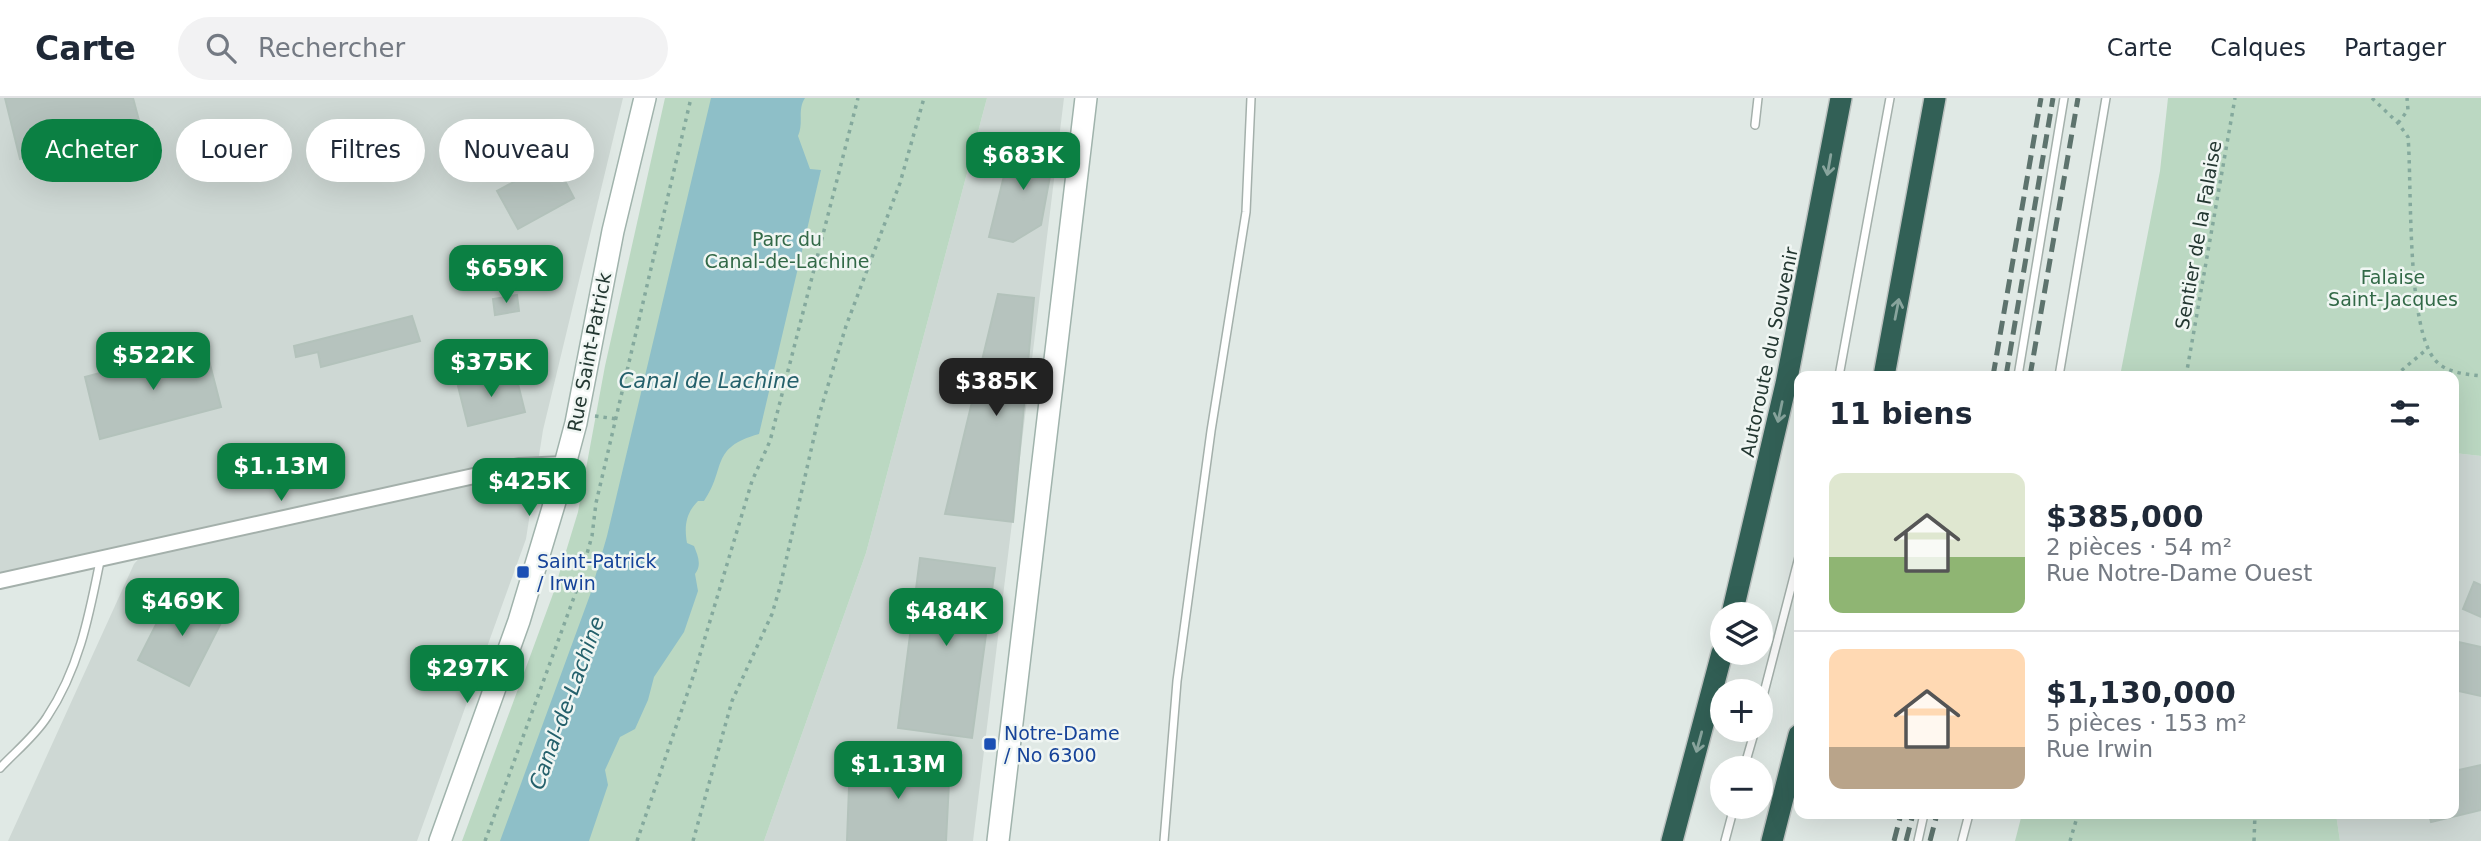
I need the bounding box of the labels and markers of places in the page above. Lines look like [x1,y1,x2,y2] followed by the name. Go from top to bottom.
[974,132,1072,192] pin: $683K
[457,246,555,305] pin: $659K
[104,332,202,392] pin: $522K
[442,340,540,399] pin: $375K
[947,358,1045,418] pin: $385K
[224,444,338,503] pin: $1.13M
[480,458,578,518] pin: $425K
[537,550,657,594] place label: Saint-Patrick / Irwin
[515,564,531,580] marker: Saint-Patrick / Irwin
[133,578,231,638] pin: $469K
[897,588,995,648] pin: $484K
[418,646,516,705] pin: $297K
[1004,722,1120,766] place label: Notre-Dame / No 6300
[982,736,998,752] marker: Notre-Dame / No 6300
[841,742,955,801] pin: $1.13M

